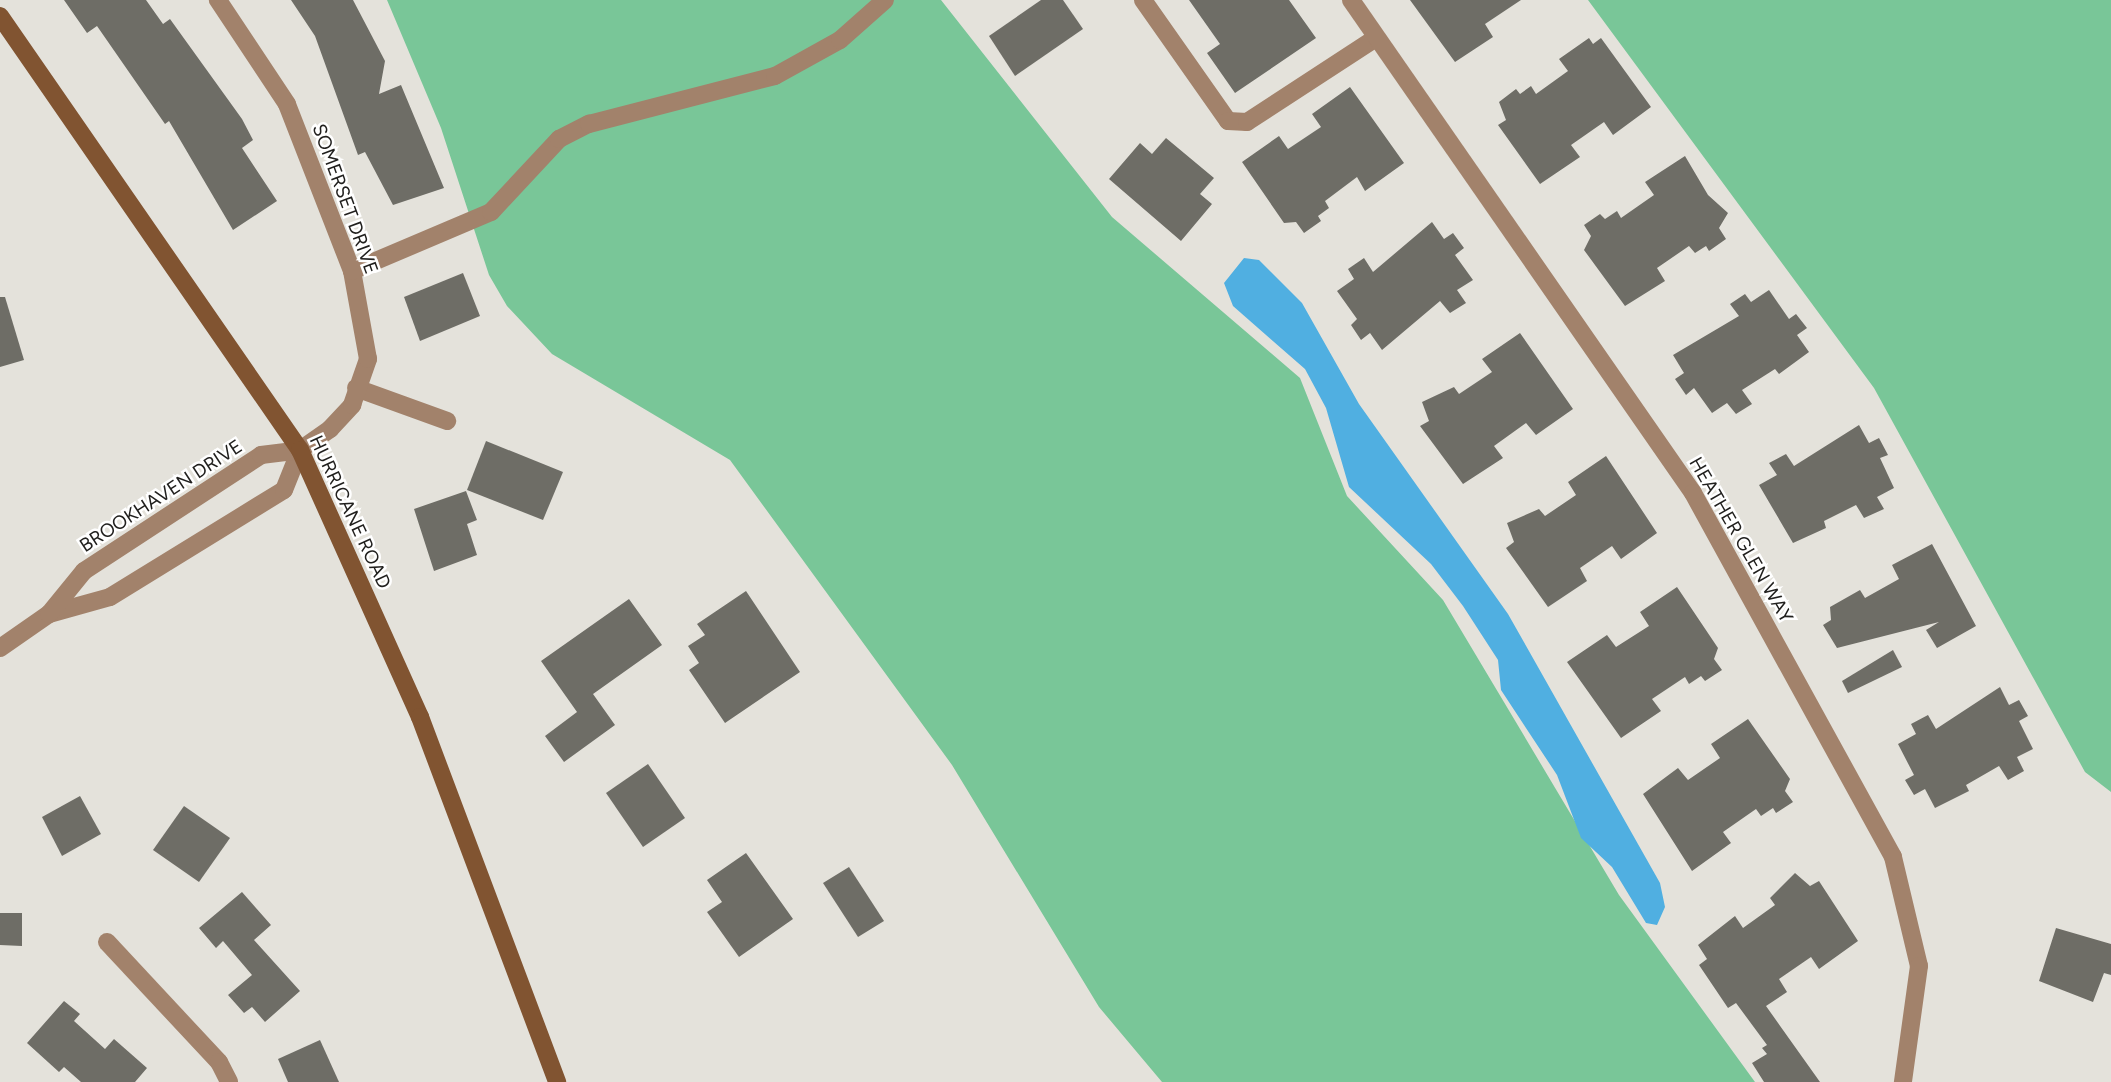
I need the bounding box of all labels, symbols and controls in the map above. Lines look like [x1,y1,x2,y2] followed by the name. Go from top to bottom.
[307,121,383,277] street label: SOMERSET DRIVE
[305,432,395,592] street label: HURRICANE ROAD
[75,435,247,557] street label: BROOKHAVEN DRIVE
[1684,453,1798,627] street label: HEATHER GLEN WAY

